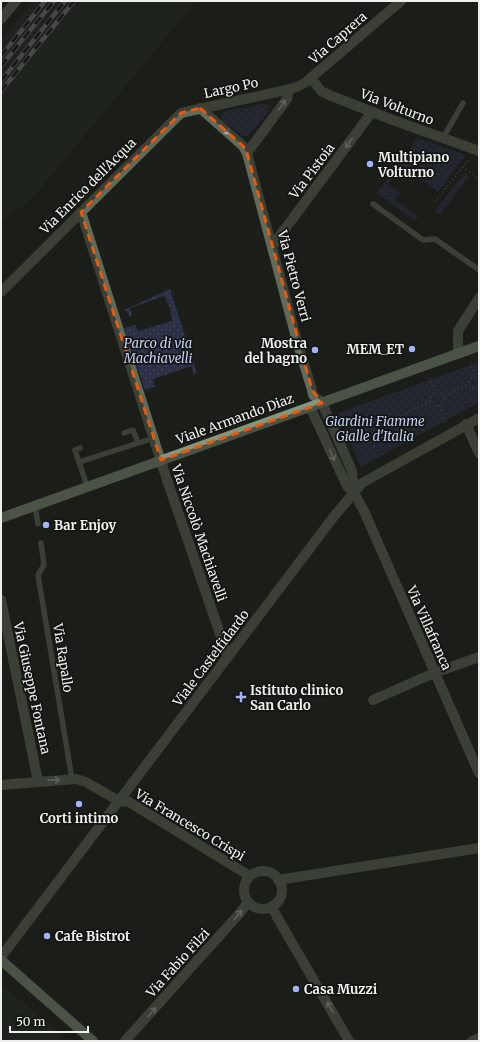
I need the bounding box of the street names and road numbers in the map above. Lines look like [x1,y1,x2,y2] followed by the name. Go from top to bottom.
[305,8,370,68] street label: Via Caprera
[202,74,260,102] street label: Largo Po
[357,85,436,129] street label: Via Volturno
[36,134,140,238] street label: Via Enrico dell'Acqua
[285,140,338,203] street label: Via Pistoia
[273,227,314,324] street label: Via Pietro Verri
[173,390,296,449] street label: Viale Armando Diaz
[167,461,230,604] street label: Via Niccolò Machiavelli
[402,582,455,673] street label: Via Villafranca
[169,606,253,710] street label: Viale Castelfidardo
[9,619,54,756] street label: Via Giuseppe Fontana
[49,621,77,694] street label: Via Rapallo
[131,785,248,865] street label: Via Francesco Crispi
[142,925,213,1002] street label: Via Fabio Filzi

